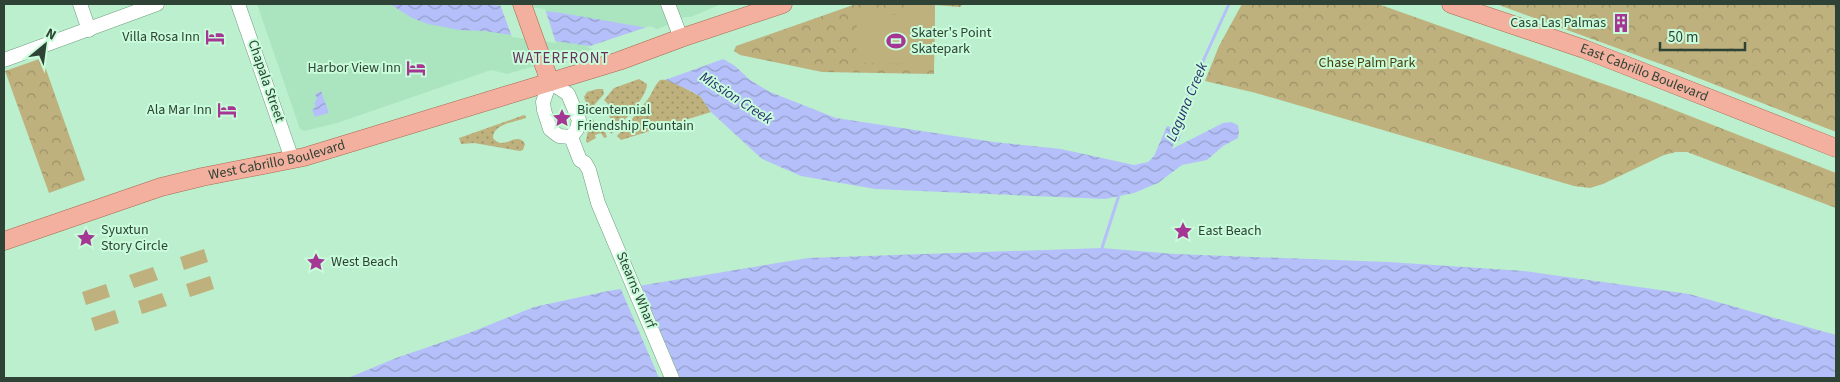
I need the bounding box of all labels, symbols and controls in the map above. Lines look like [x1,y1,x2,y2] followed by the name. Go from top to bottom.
[1610,12,1632,34] building icon: Casa Las Palmas
[1510,13,1606,33] place label: Casa Las Palmas
[20,20,70,70] north arrow
[1660,20,1745,52] scale bar
[911,23,992,59] place label: Skater's Point Skatepark
[42,24,60,46] text: N
[204,26,226,48] hotel icon: Villa Rosa Inn
[122,27,200,47] place label: Villa Rosa Inn
[1668,27,1698,48] text: 50 m
[885,30,907,52] sports icon: Skater's Point Skatepark
[243,37,290,125] street label: Chapala Street
[1577,38,1711,107] street label: East Cabrillo Boulevard
[512,48,610,69] district label: WATERFRONT
[1319,53,1415,73] park label: Chase Palm Park
[405,57,427,79] hotel icon: Harbor View Inn
[307,58,401,78] place label: Harbor View Inn
[1161,58,1213,145] water label: Laguna Creek
[695,67,777,130] water label: Mission Creek
[216,99,238,121] hotel icon: Ala Mar Inn
[147,100,212,120] place label: Ala Mar Inn
[577,100,694,136] place label: Bicentennial Friendship Fountain
[551,107,573,129] place icon: Bicentennial Friendship Fountain
[207,135,348,185] street label: West Cabrillo Boulevard
[101,220,168,256] place label: Syuxtun Story Circle
[1172,220,1194,242] place icon: East Beach
[1198,221,1262,241] place label: East Beach
[75,227,97,249] place icon: Syuxtun Story Circle
[611,249,661,332] street label: Stearns Wharf
[305,251,327,273] place icon: West Beach
[331,252,398,272] place label: West Beach

